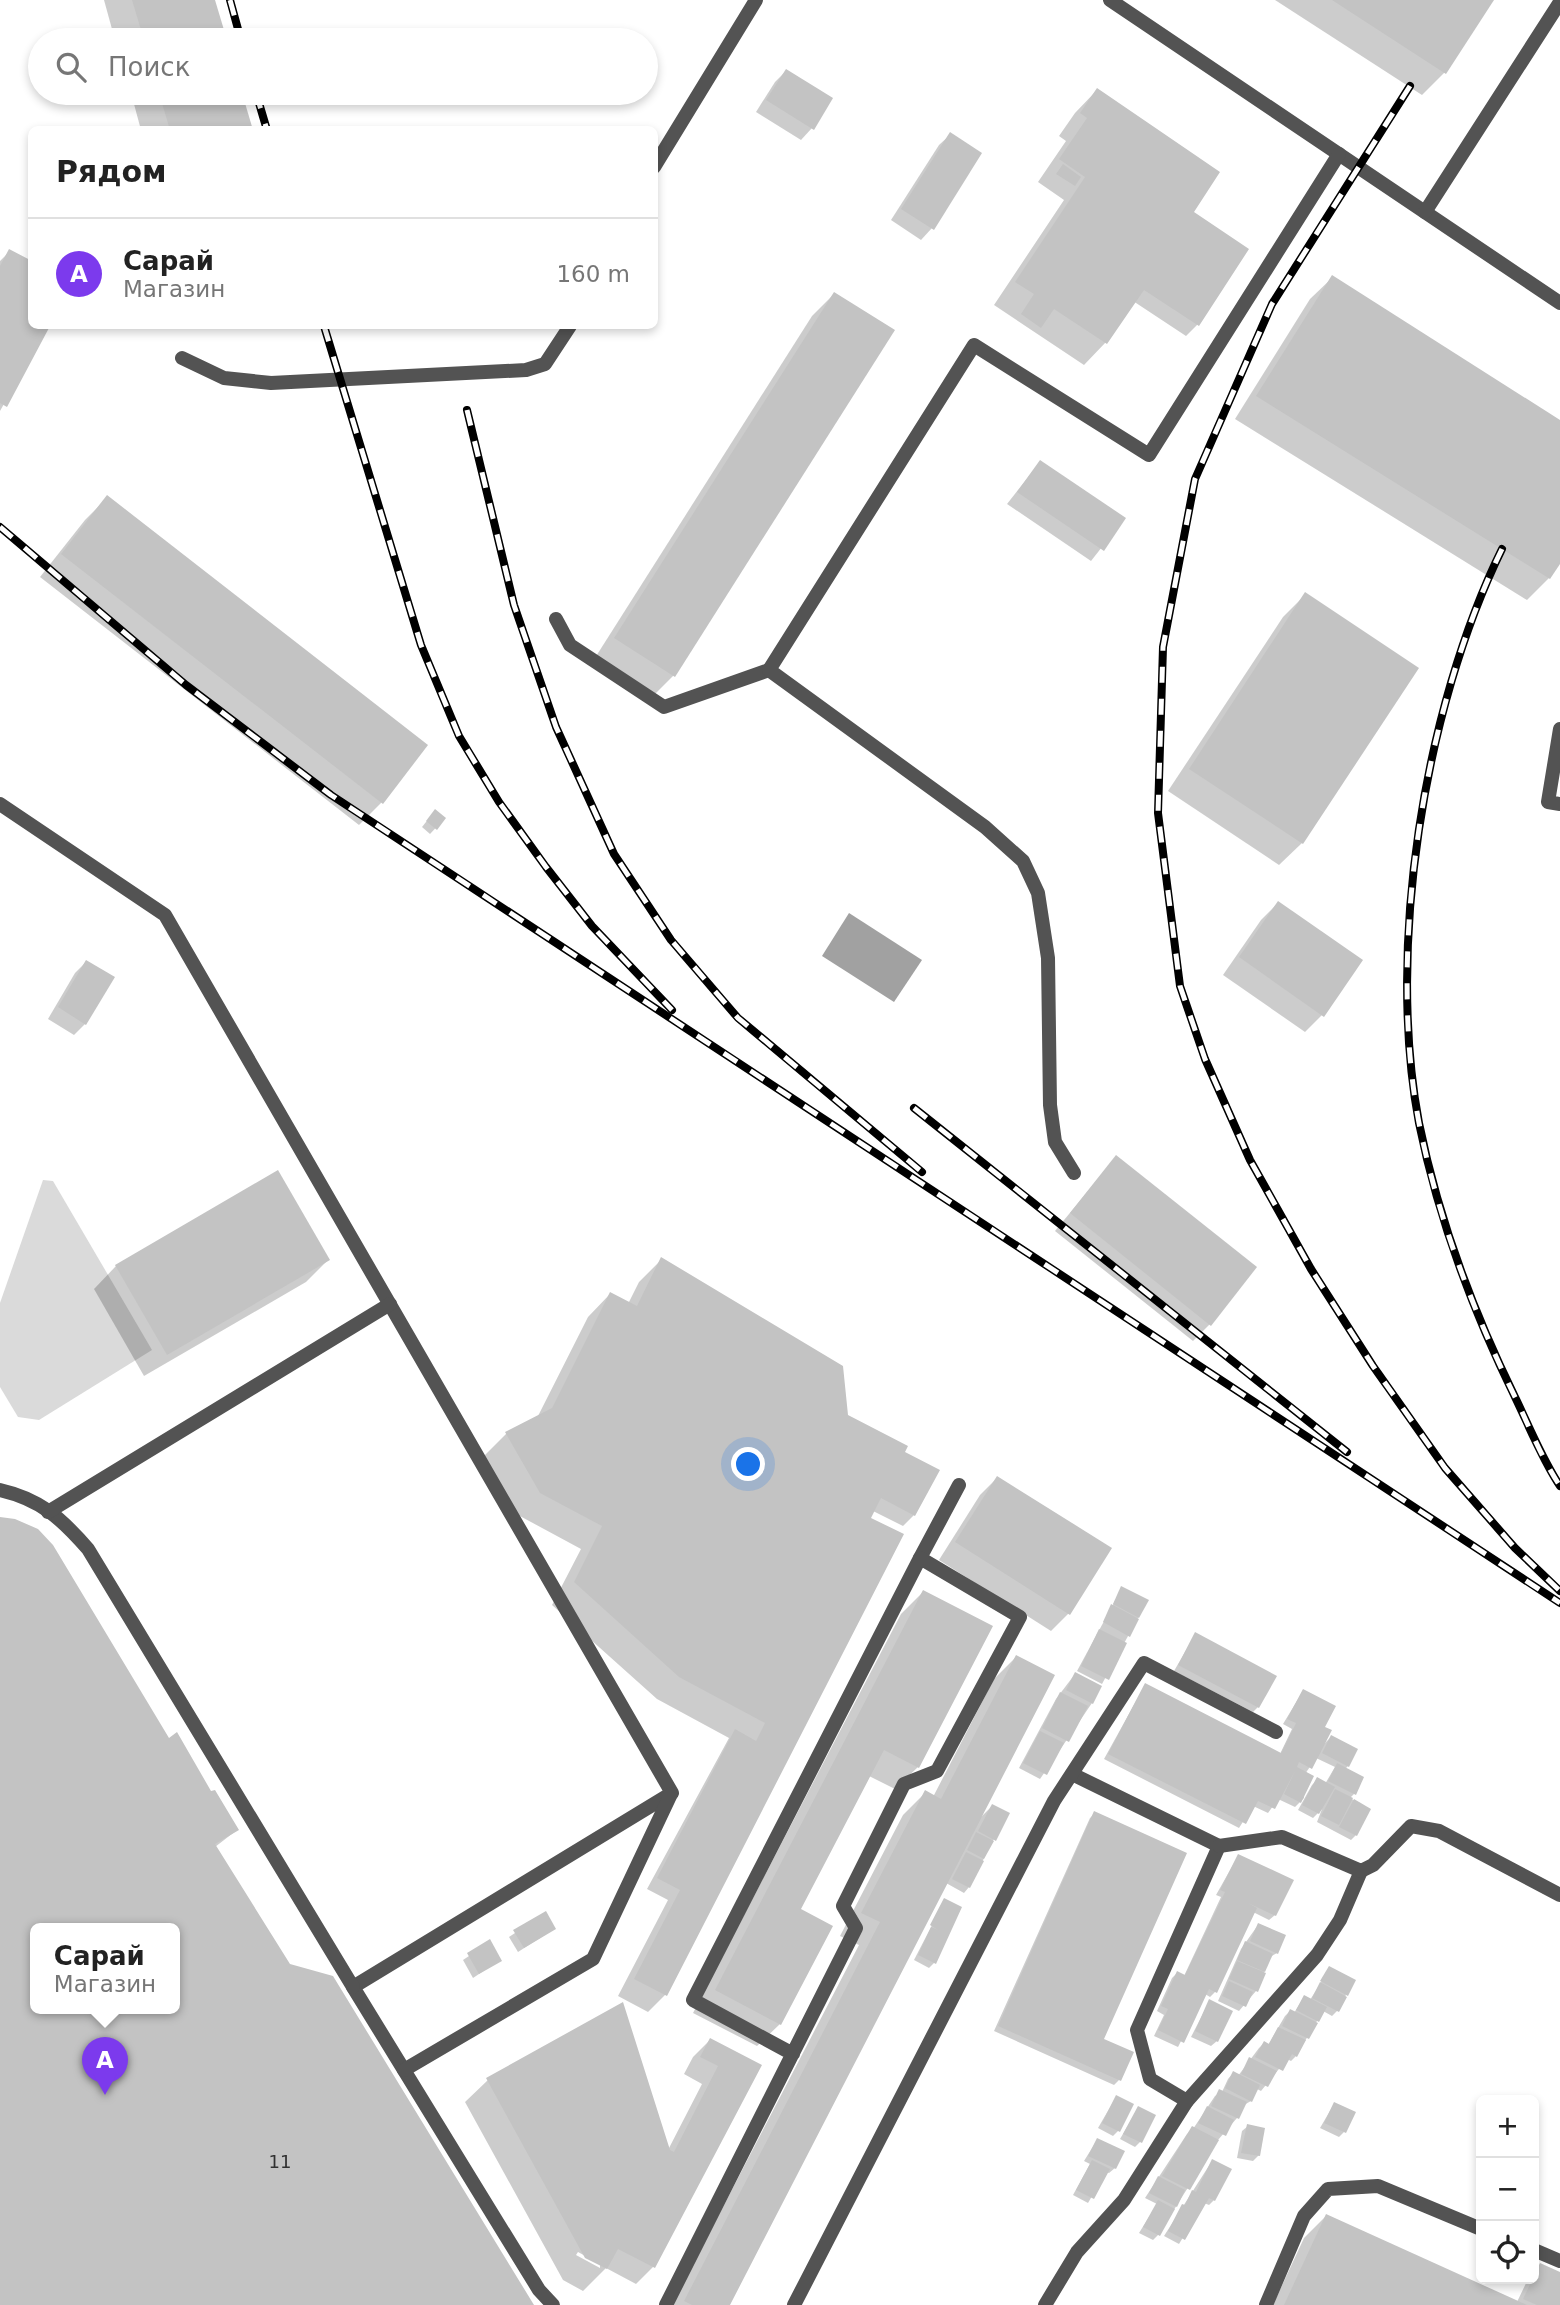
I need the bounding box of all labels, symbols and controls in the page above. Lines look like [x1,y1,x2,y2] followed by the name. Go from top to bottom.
[28,28,658,105] search box
[52,48,90,86] icon: search
[108,52,190,82] text: Поиск
[56,154,167,189] text: Рядом
[123,246,214,276] text: Сарай
[70,261,88,287] text: A
[556,261,630,287] text: 160 m
[123,276,225,302] text: Магазин
[731,1447,765,1481] your location
[30,1923,180,2014] popup
[54,1941,145,1971] text: Сарай
[54,1971,156,1997] text: Магазин
[82,2037,128,2095] pin: A
[1476,2095,1539,2284] map controls
[1476,2095,1539,2158] button: +
[269,2151,291,2172] house number: 11
[1476,2158,1539,2221] button: −
[1476,2221,1539,2284] button: locate

